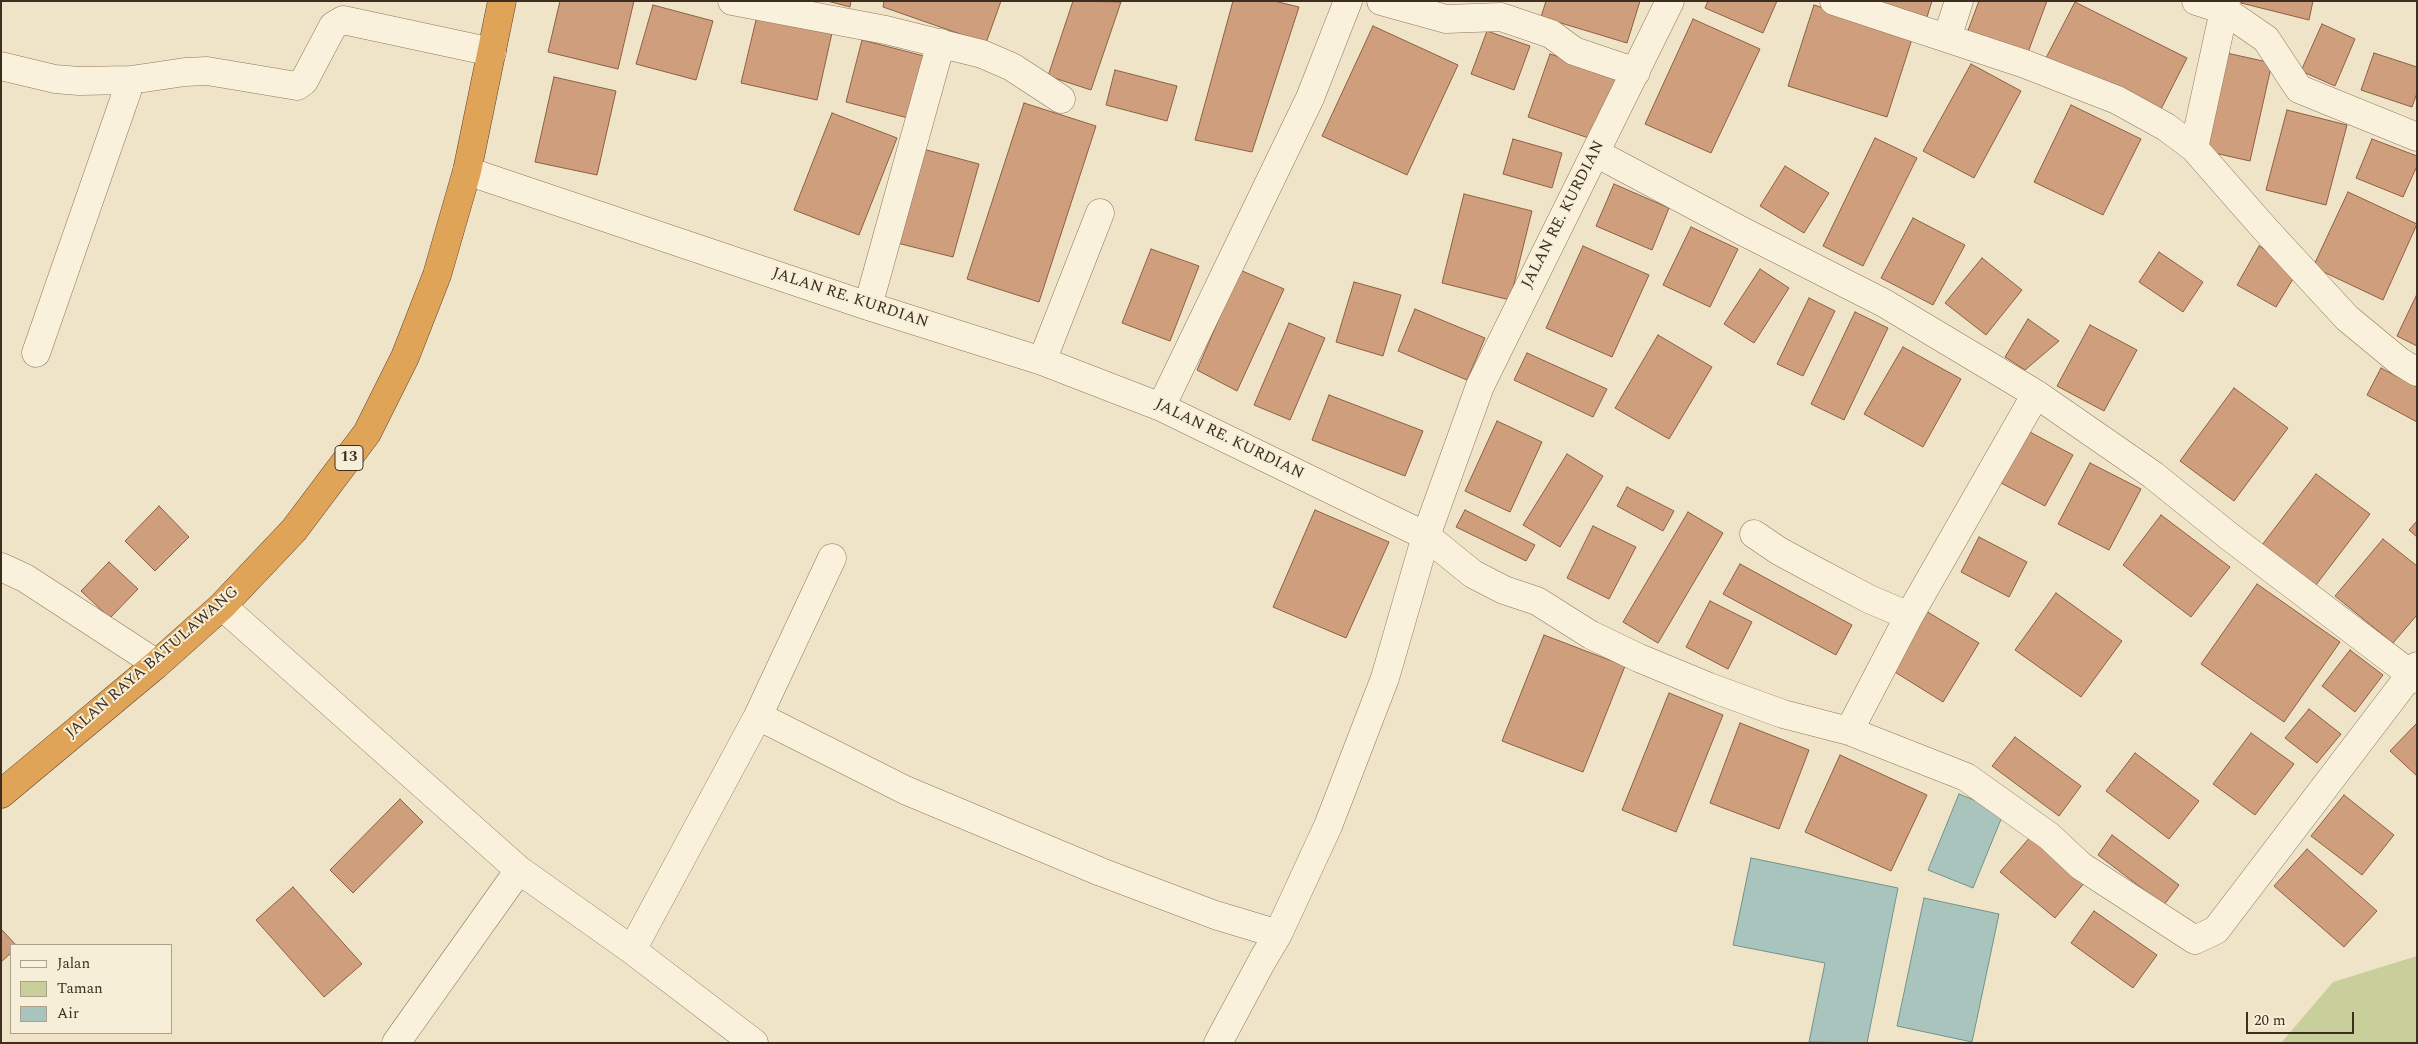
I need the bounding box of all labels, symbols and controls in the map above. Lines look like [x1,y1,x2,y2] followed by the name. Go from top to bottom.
[1518,138,1610,292] street label: JALAN RE. KURDIAN
[769,265,931,333] street label: JALAN RE. KURDIAN
[1151,396,1307,484] street label: JALAN RE. KURDIAN
[335,446,363,470] road number: 13
[63,583,243,743] street label: JALAN RAYA BATULAWANG
[10,944,172,1034] legend
[57,952,90,975] text: Jalan
[57,977,103,1000] text: Taman
[57,1002,79,1025] text: Air
[2248,1002,2356,1034] scale bar
[2254,1009,2286,1032] text: 20 m

